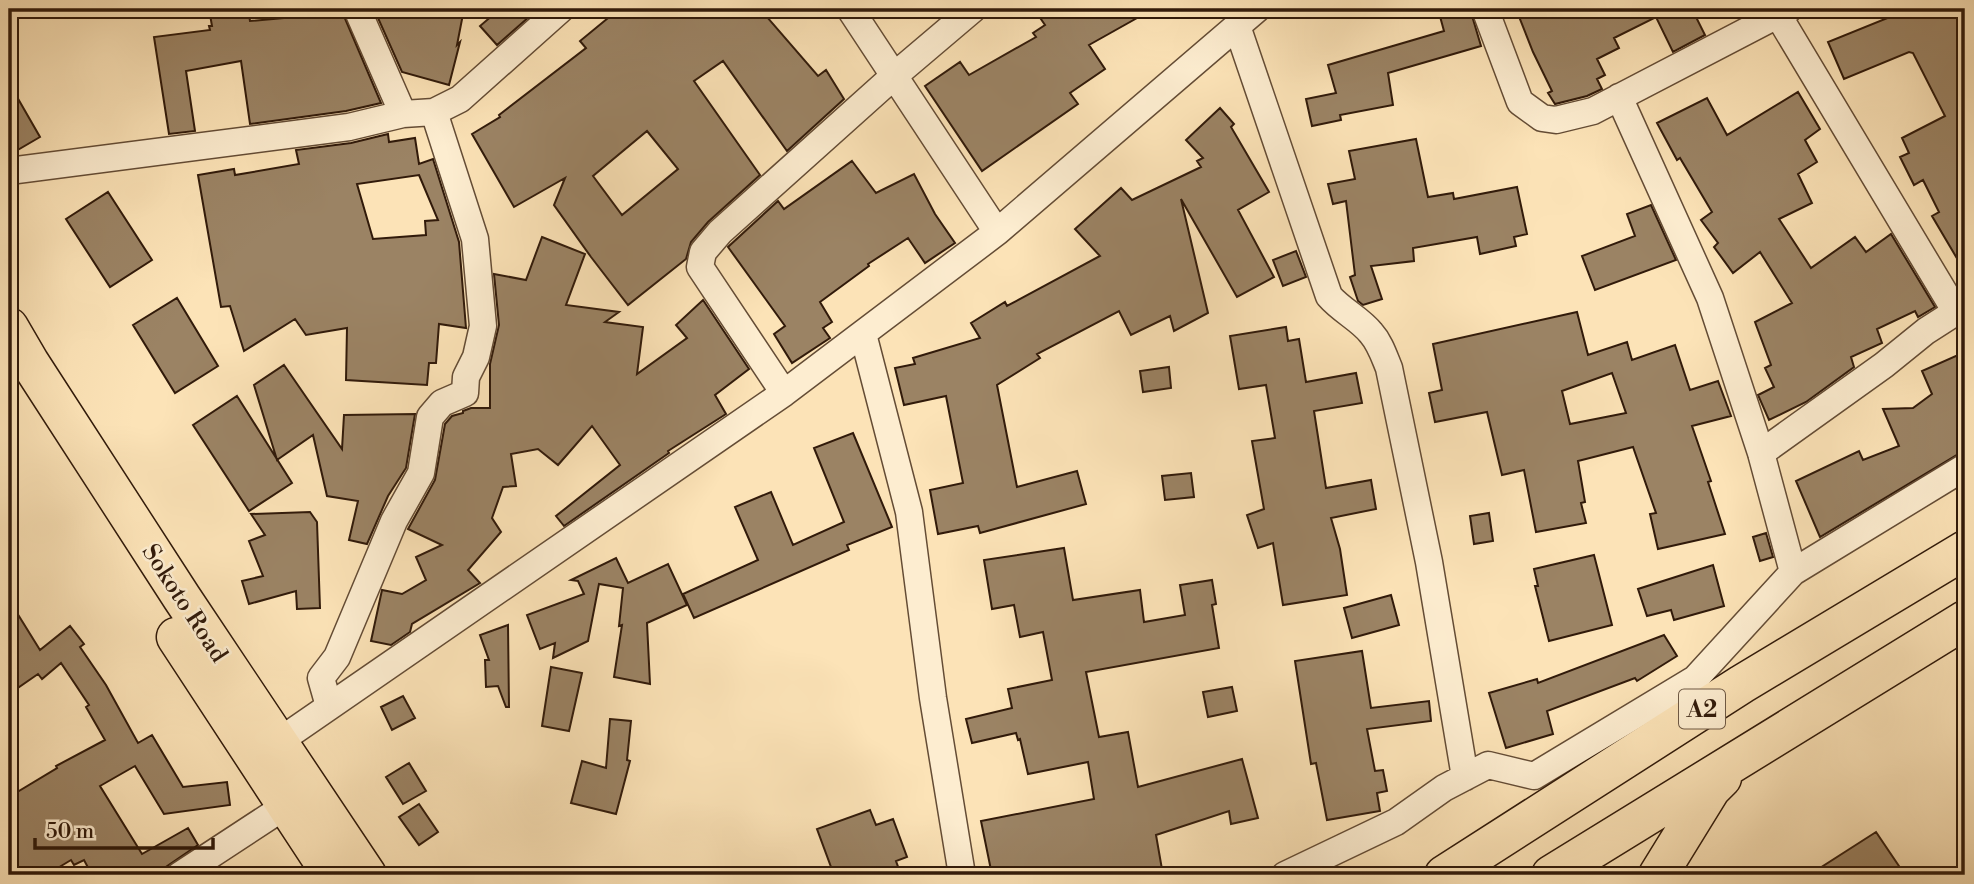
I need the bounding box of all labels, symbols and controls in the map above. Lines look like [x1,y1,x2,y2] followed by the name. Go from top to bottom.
[135,539,234,669] street label: Sokoto Road
[1679,690,1725,729] road number: A2
[35,807,214,851] scale bar
[46,819,94,845] text: 50 m

